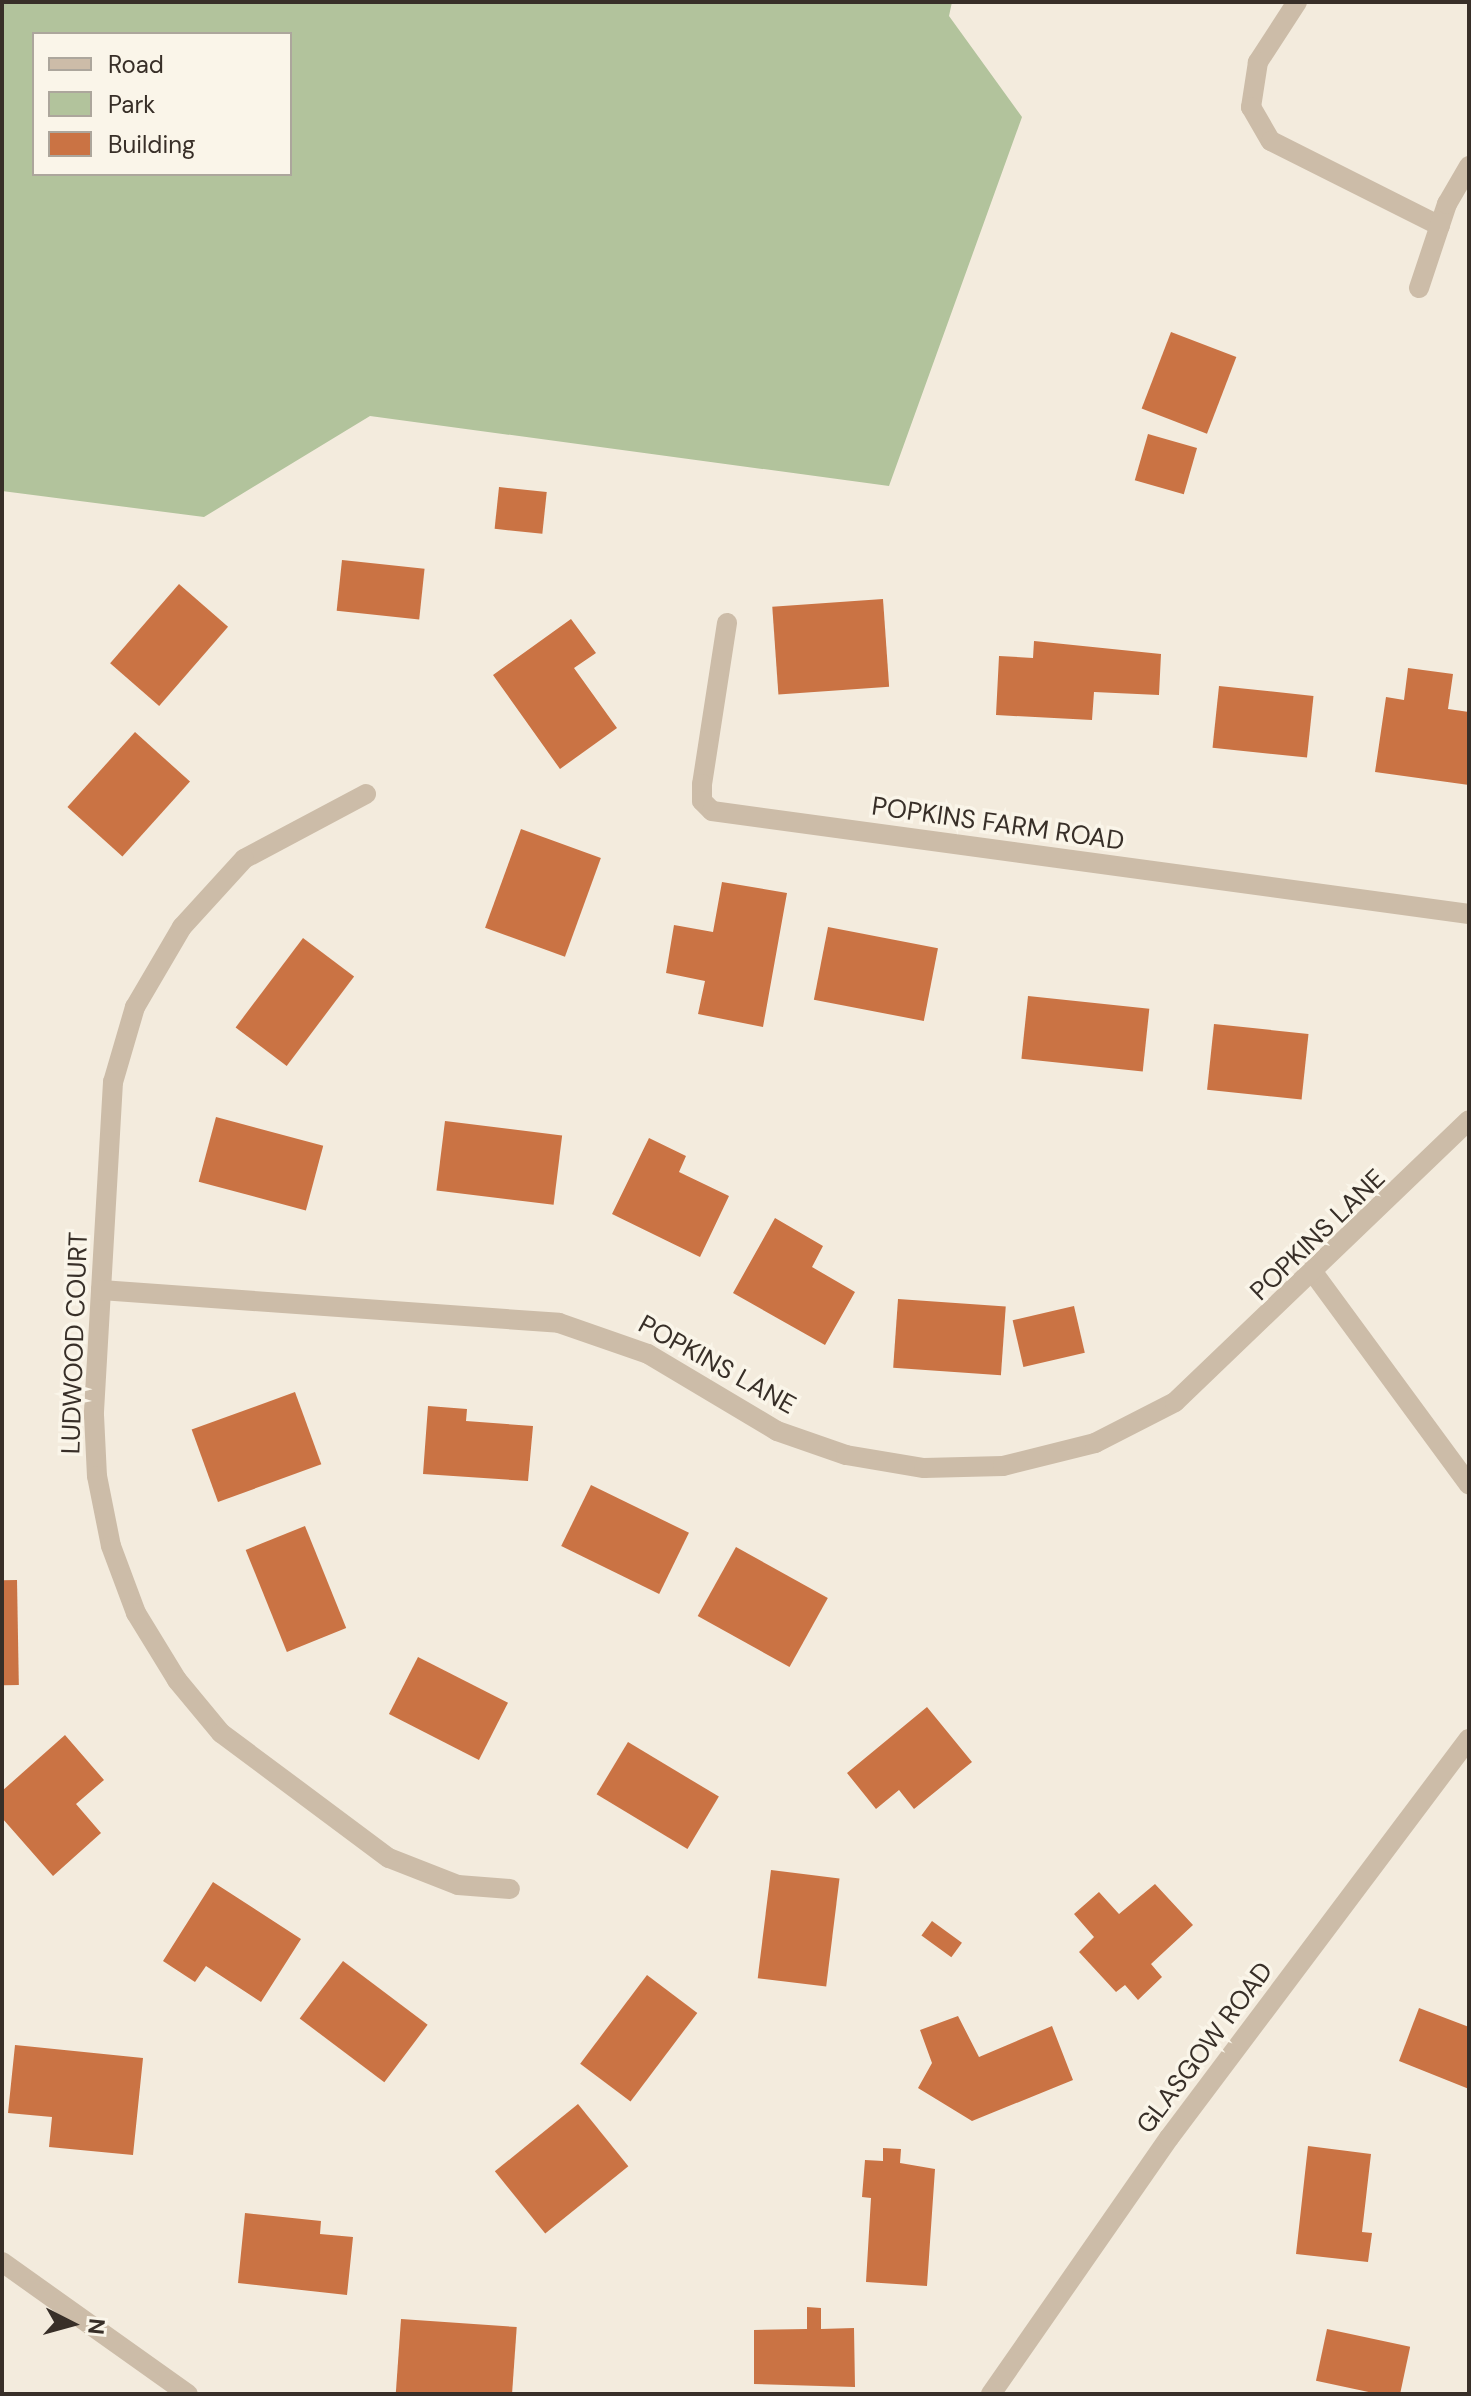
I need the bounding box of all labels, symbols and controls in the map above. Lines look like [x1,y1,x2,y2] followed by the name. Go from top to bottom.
[32,32,292,176] legend
[108,49,164,80] text: Road
[108,89,155,120] text: Park
[108,129,195,160] text: Building
[870,791,1126,857] street label: POPKINS FARM ROAD
[1244,1163,1392,1307] street label: POPKINS LANE
[56,1231,94,1455] street label: LUDWOOD COURT
[633,1309,801,1421] street label: POPKINS LANE
[1130,1956,1280,2140] street label: GLASGOW ROAD
[32,2284,112,2364] north arrow
[81,2317,112,2336] text: N

